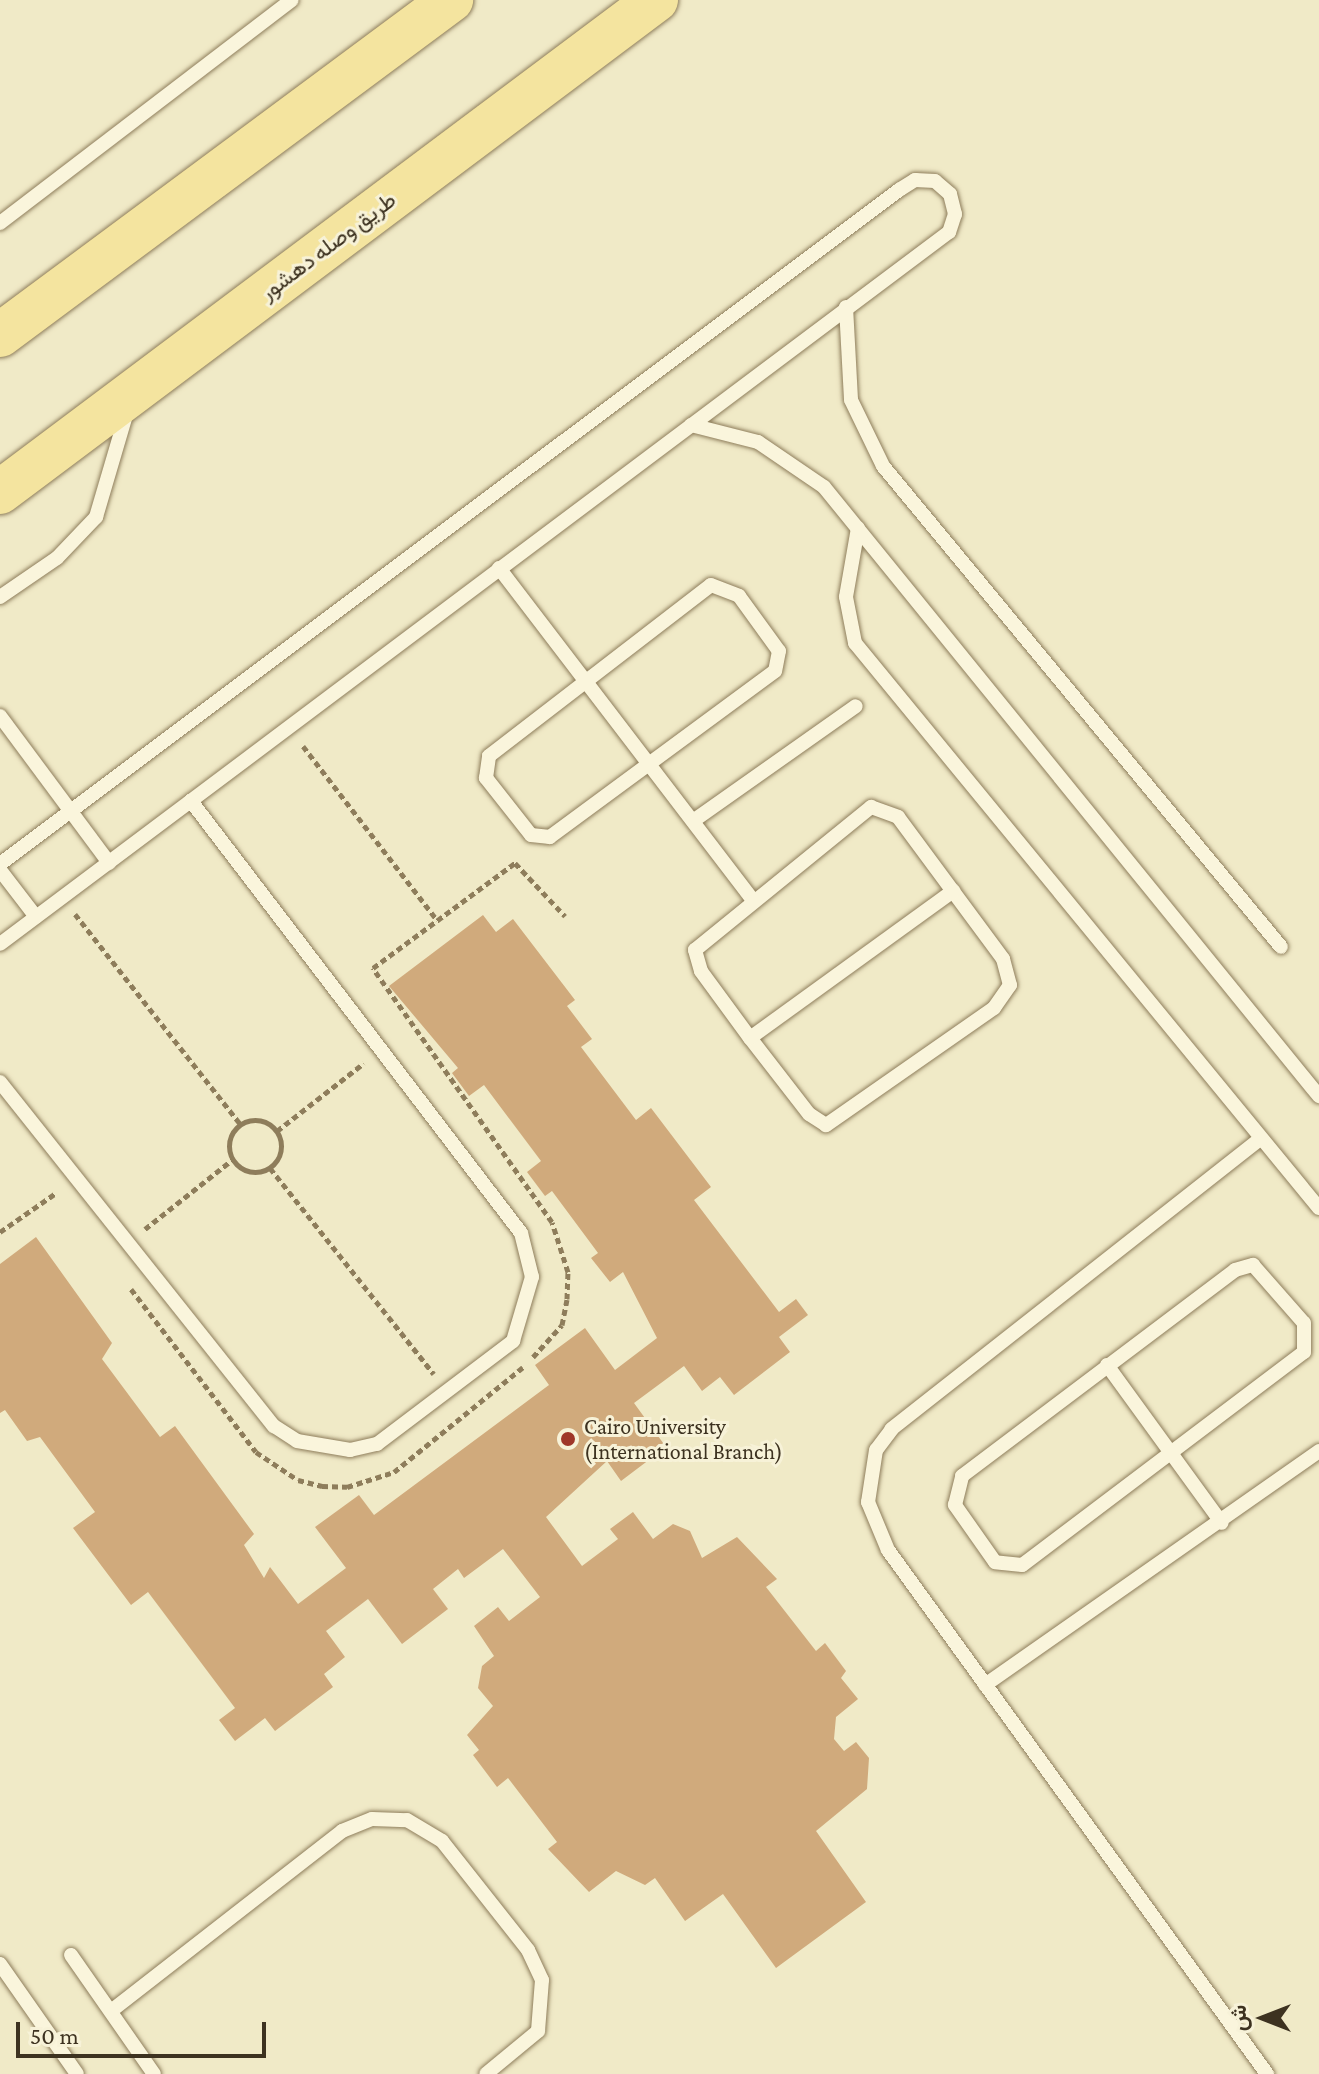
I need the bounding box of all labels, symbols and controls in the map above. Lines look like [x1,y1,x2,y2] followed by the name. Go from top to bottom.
[255,186,401,306] street label: طريق وصله دهشور
[584,1413,783,1464] place label: Cairo University (International Branch)
[559,1430,577,1448] marker: Cairo University (International Branch)
[1223,1978,1303,2058] north arrow
[1226,2005,1251,2031] text: ش
[20,2006,270,2056] scale bar
[30,2022,79,2049] text: 50 m

